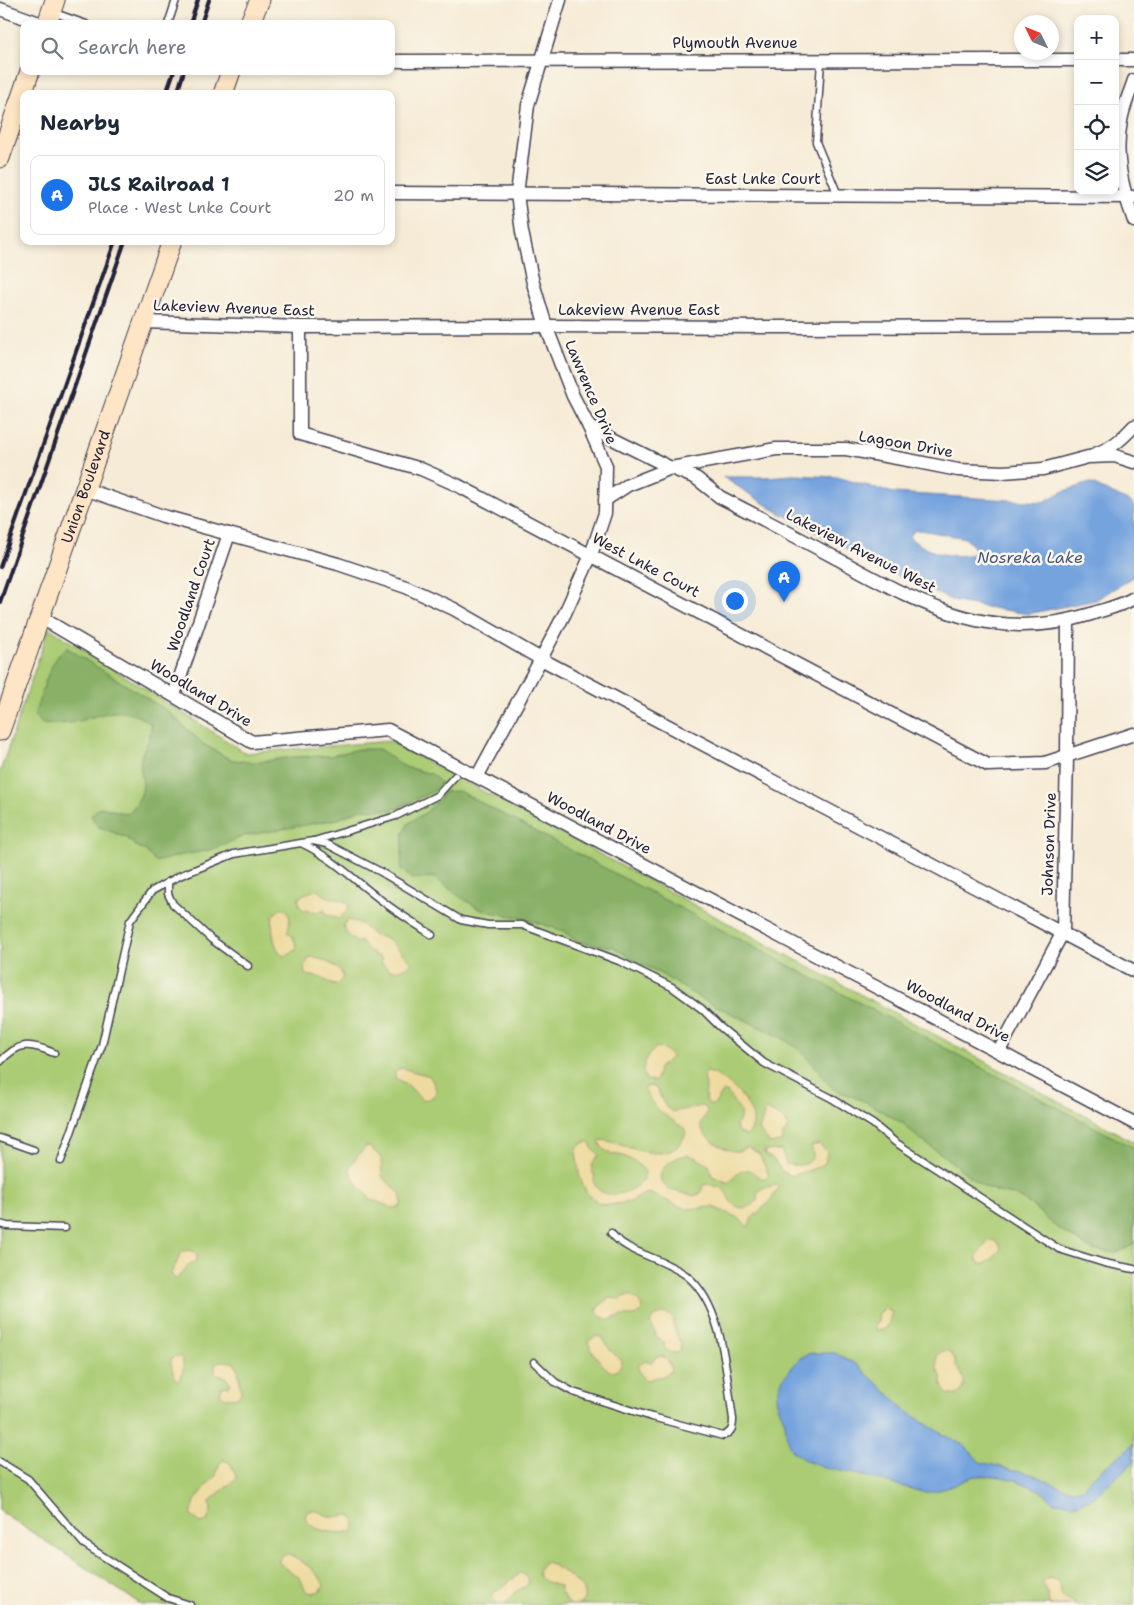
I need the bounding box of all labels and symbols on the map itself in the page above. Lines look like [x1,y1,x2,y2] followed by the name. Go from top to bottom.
[1014,15,1059,60] north arrow
[672,33,798,53] street label: Plymouth Avenue
[705,169,821,189] street label: East Lnke Court
[153,295,315,321] street label: Lakeview Avenue East
[558,300,720,320] street label: Lakeview Avenue East
[560,337,622,447] street label: Lawrence Drive
[857,426,955,462] street label: Lagoon Drive
[57,427,115,546] street label: Union Boulevard
[783,505,939,597] street label: Lakeview Avenue West
[589,528,703,602] street label: West Lnke Court
[162,536,220,654] street label: Woodland Court
[977,547,1083,568] water label: Nosreka Lake
[768,561,800,602] pin: A
[722,588,748,614] your location
[146,655,256,731] street label: Woodland Drive
[543,787,655,859] street label: Woodland Drive
[1037,792,1061,896] street label: Johnson Drive
[902,975,1014,1047] street label: Woodland Drive

